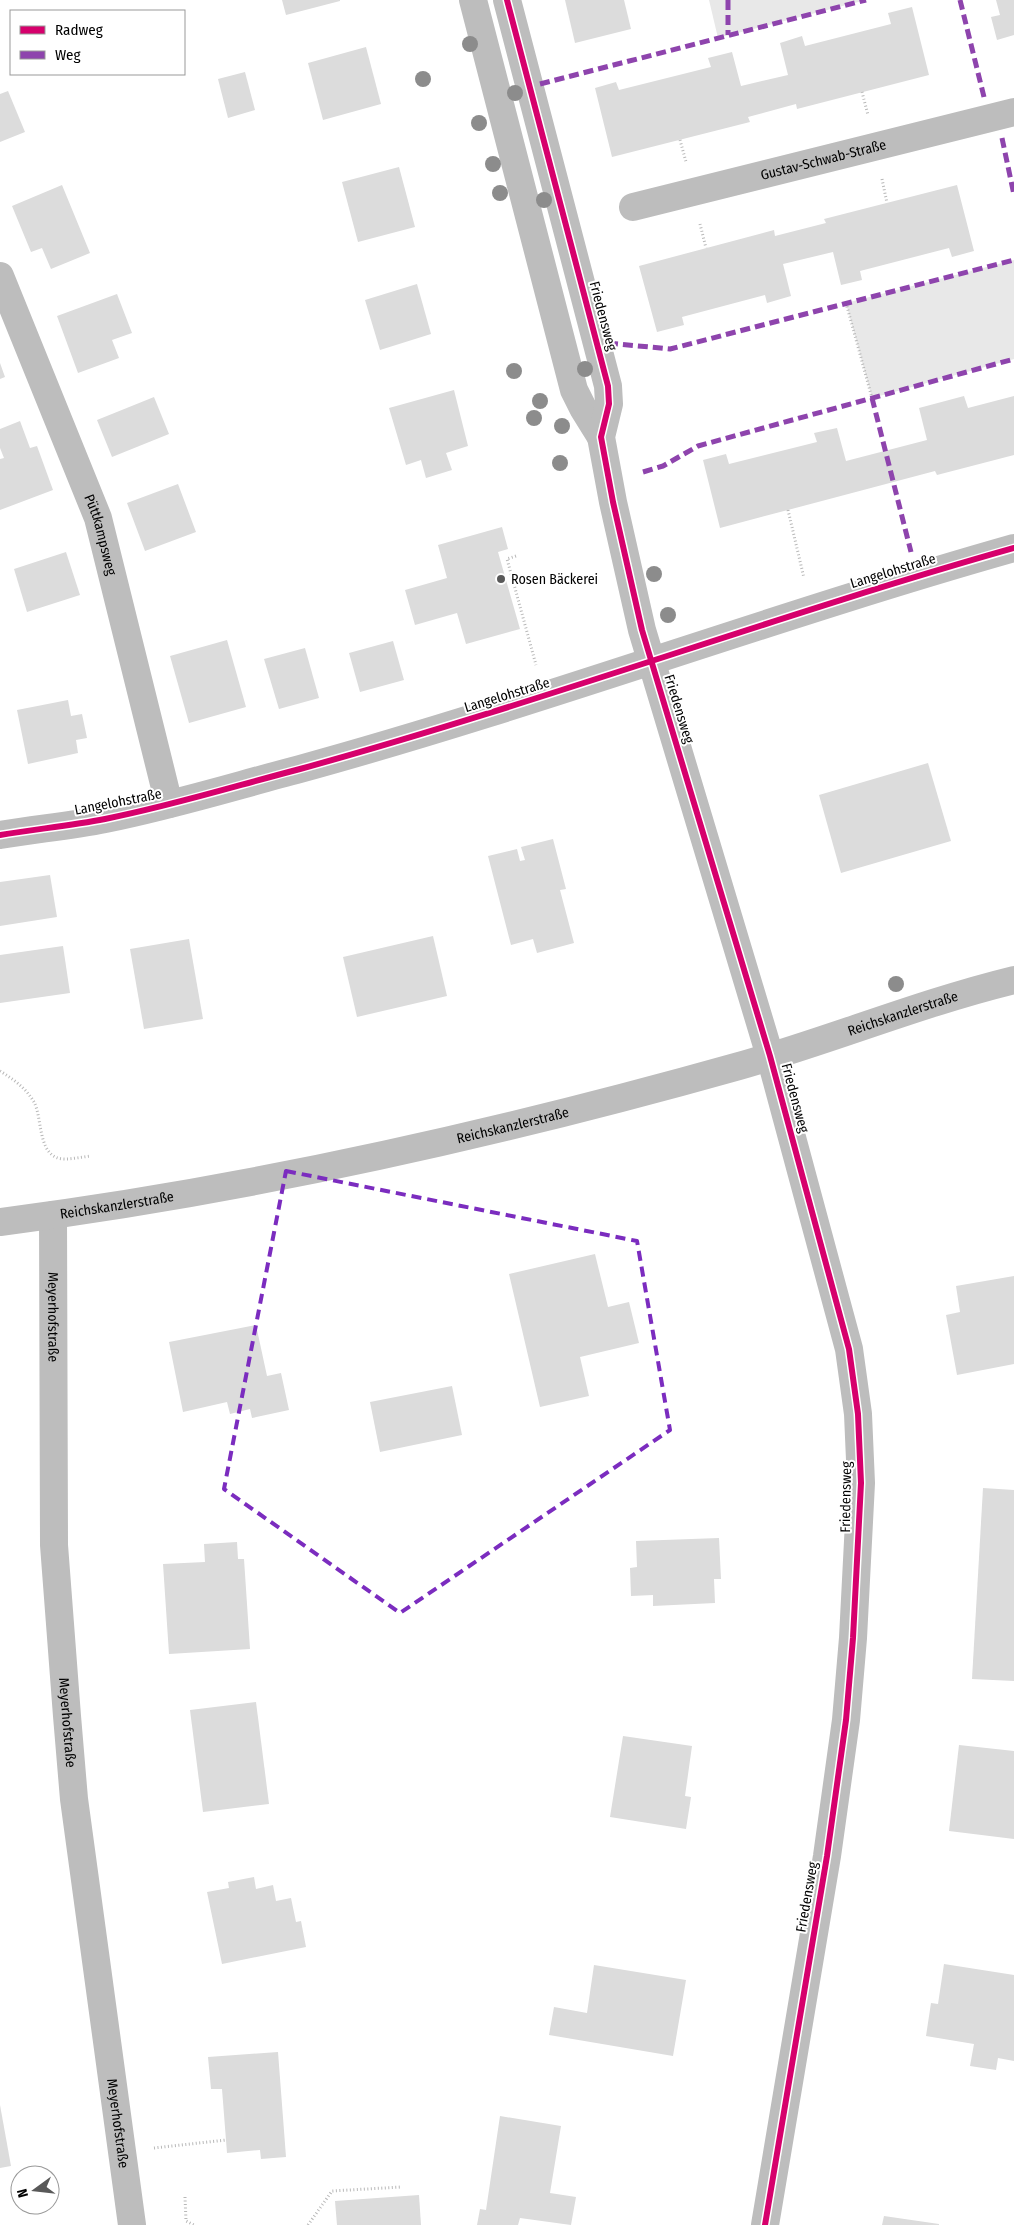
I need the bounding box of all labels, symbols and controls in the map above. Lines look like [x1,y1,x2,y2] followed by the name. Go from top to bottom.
[10,10,185,75] legend
[55,21,103,39] text: Radweg
[55,46,81,64] text: Weg
[759,136,888,183] street label: Gustav-Schwab-Straße
[586,279,621,353] street label: Friedensweg
[81,492,120,577] street label: Püttkampsweg
[848,550,938,592] street label: Langelohstraße
[511,571,598,588] place label: Rosen Bäckerei
[495,573,507,585] marker: Rosen Bäckerei
[660,672,698,746] street label: Friedensweg
[462,674,552,716] street label: Langelohstraße
[73,785,163,819] street label: Langelohstraße
[845,987,960,1039] street label: Reichskanzlerstraße
[778,1061,813,1135] street label: Friedensweg
[455,1103,571,1147] street label: Reichskanzlerstraße
[59,1188,175,1222] street label: Reichskanzlerstraße
[45,1272,62,1362] street label: Meyerhofstraße
[837,1461,855,1533] street label: Friedensweg
[56,1677,80,1768] street label: Meyerhofstraße
[792,1860,822,1934] street label: Friedensweg
[104,2077,133,2169] street label: Meyerhofstraße
[10,2165,60,2215] north arrow
[14,2187,32,2199] text: N

